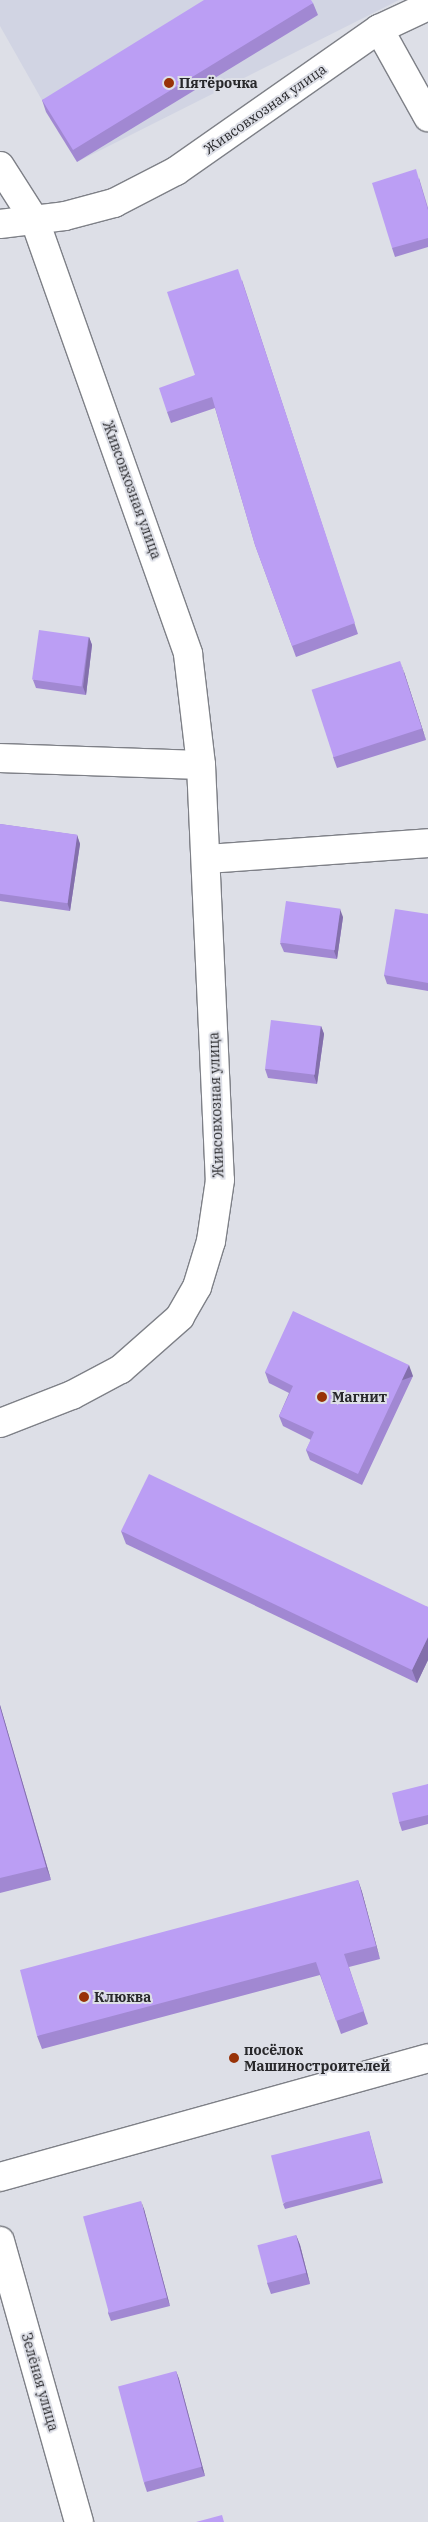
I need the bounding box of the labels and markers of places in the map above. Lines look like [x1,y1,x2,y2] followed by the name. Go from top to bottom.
[179,75,258,91] place label: Пятёрочка
[163,77,175,89] marker: Пятёрочка
[332,1389,387,1405] place label: Магнит
[316,1391,328,1403] marker: Магнит
[94,1989,151,2005] place label: Клюква
[78,1991,90,2003] marker: Клюква
[244,2042,390,2074] place label: посёлок Машиностроителей
[228,2052,240,2064] marker: посёлок Машиностроителей

